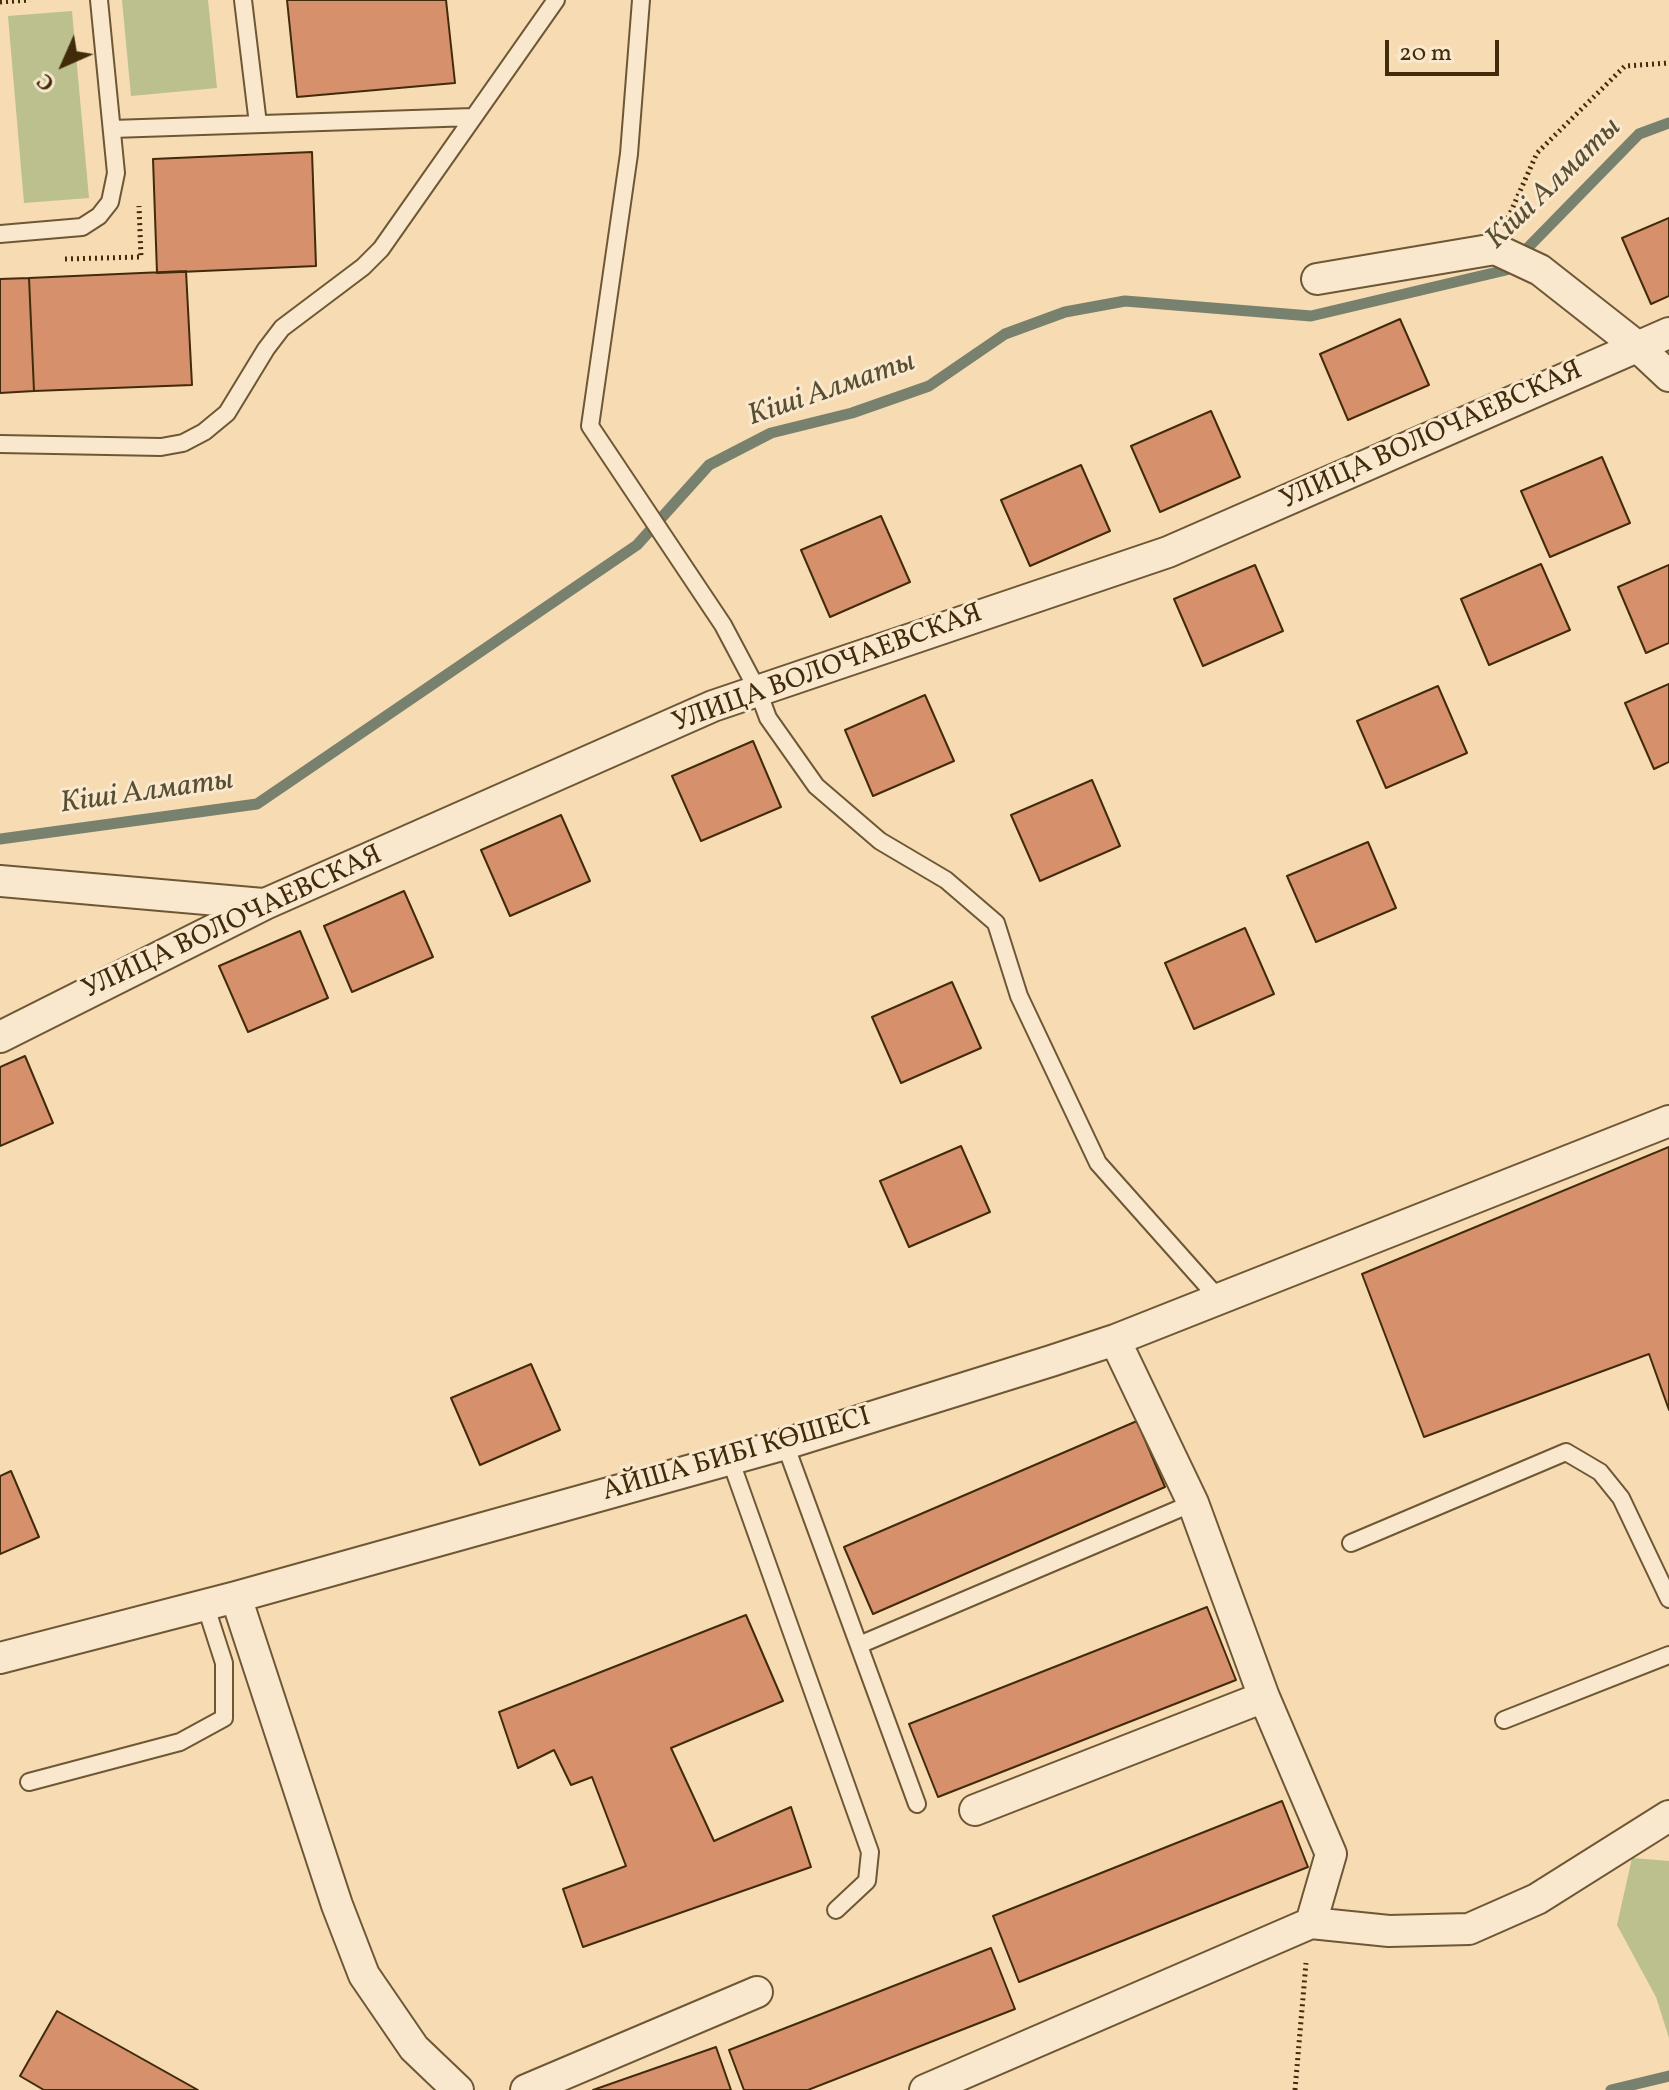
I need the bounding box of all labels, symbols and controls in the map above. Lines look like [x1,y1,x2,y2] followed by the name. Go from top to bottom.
[24,24,104,104] north arrow
[1389,24,1503,74] scale bar
[1399,37,1452,71] text: 20 m
[31,65,63,97] text: С
[1480,111,1630,259] water label: Кіші Алматы
[744,346,920,436] water label: Кіші Алматы
[1276,355,1588,519] street label: УЛИЦА ВОЛОЧАЕВСКАЯ
[669,598,987,742] street label: УЛИЦА ВОЛОЧАЕВСКАЯ
[58,764,236,824] water label: Кіші Алматы
[78,840,388,1008] street label: УЛИЦА ВОЛОЧАЕВСКАЯ
[599,1402,875,1510] street label: АЙША БИБІ КӨШЕСІ

